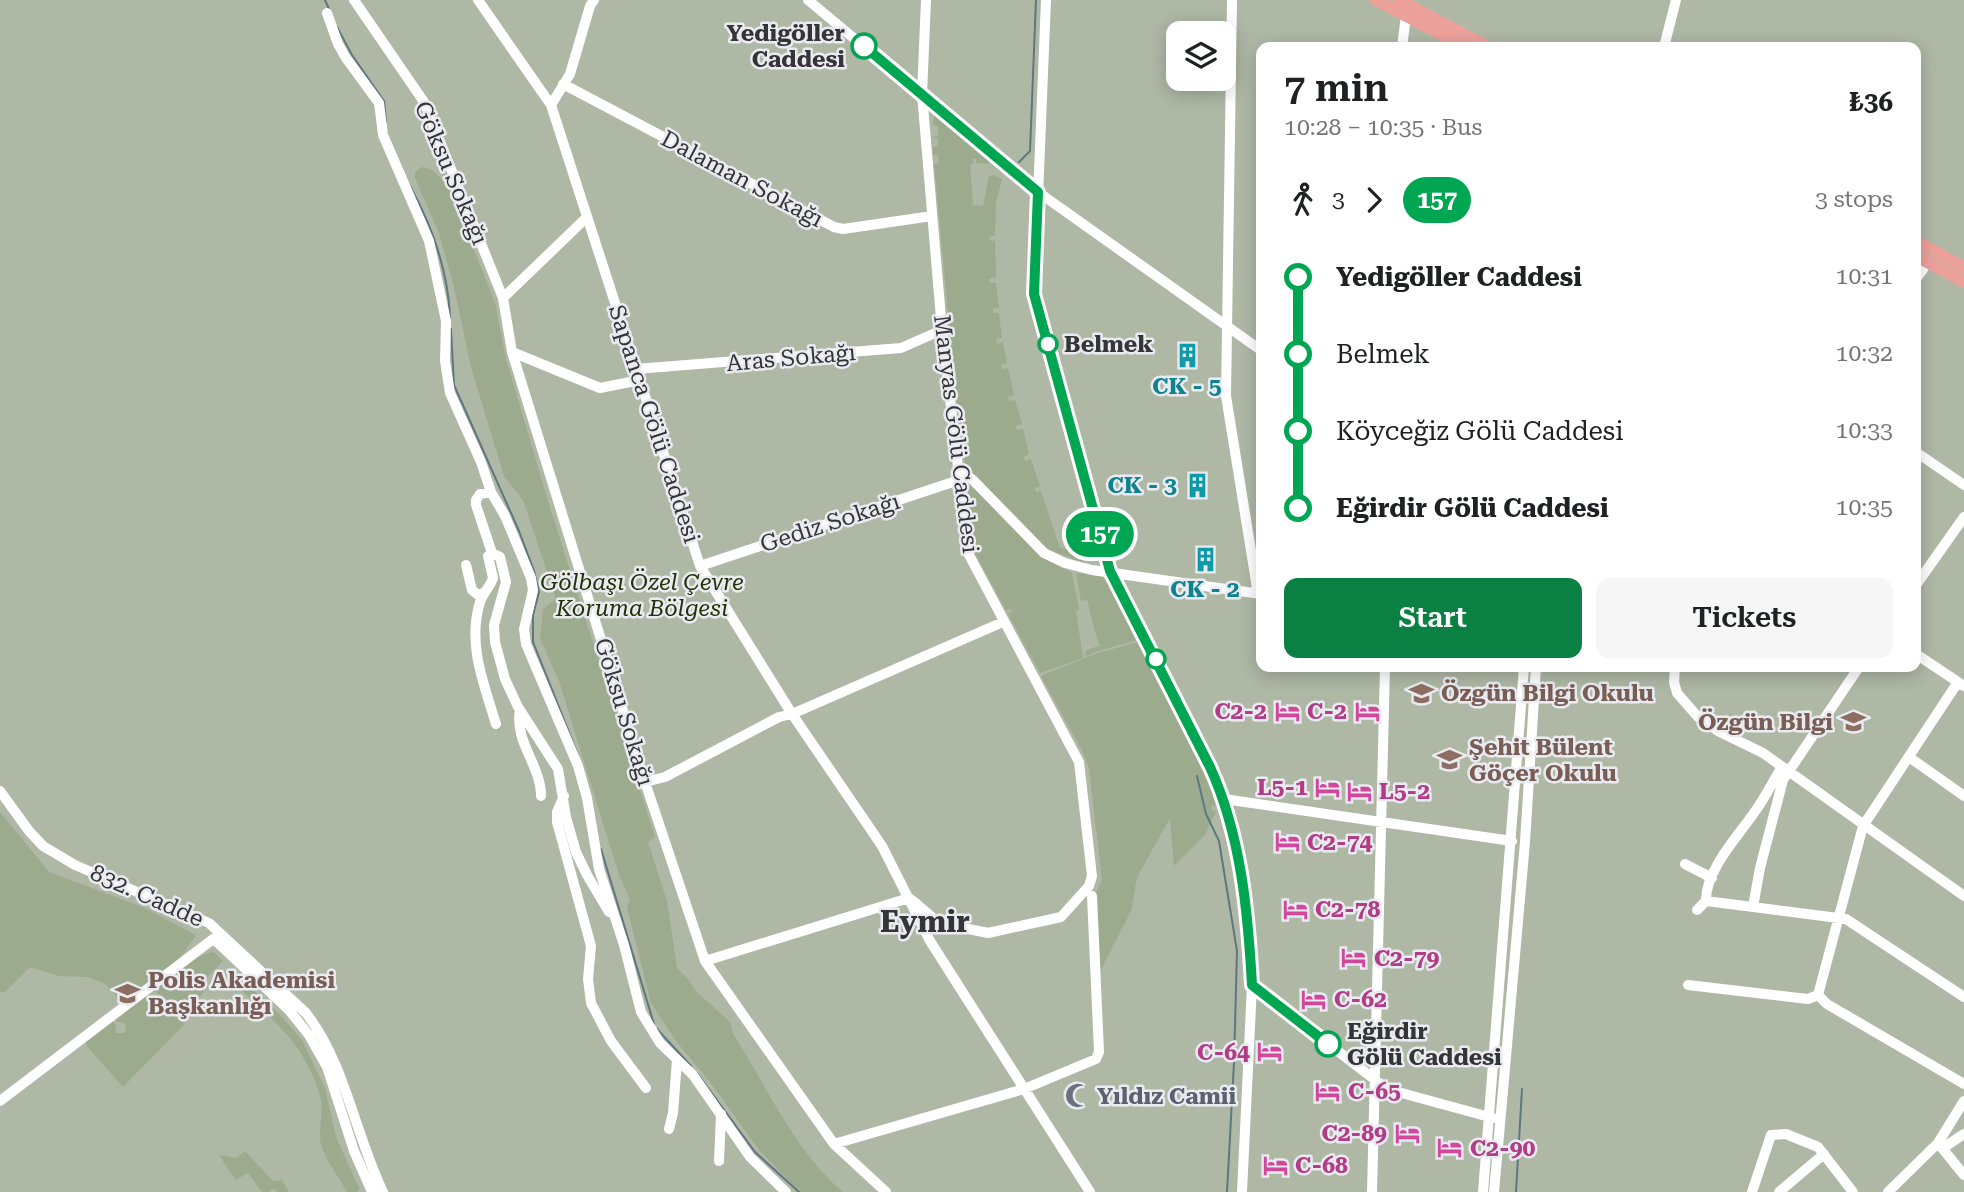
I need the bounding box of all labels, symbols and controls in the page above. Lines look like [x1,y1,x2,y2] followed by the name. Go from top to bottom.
[727,20,845,73] place label: Yedigöller Caddesi
[1166,21,1236,91] map controls
[1166,21,1236,91] button: layers
[851,33,877,59] marker: Yedigöller Caddesi
[1284,66,1389,110] text: 7 min
[1849,87,1893,117] text: ₺36
[409,97,493,249] street label: Göksu Sokağı
[1284,114,1482,141] text: 10:28 – 10:35 · Bus
[656,125,828,233] street label: Dalaman Sokağı
[1284,181,1322,219] icon: walk
[1355,181,1393,219] icon: forward
[1332,186,1345,213] text: 3
[1417,186,1457,214] text: 157
[1815,186,1893,213] text: 3 stops
[1336,262,1582,292] text: Yedigöller Caddesi
[1836,263,1893,290] text: 10:31
[603,301,705,547] street label: Sapanca Gölü Caddesi
[928,313,984,555] street label: Manyas Gölü Caddesi
[1064,331,1153,358] place label: Belmek
[1038,334,1058,354] marker: Belmek
[725,339,857,377] street label: Aras Sokağı
[1336,339,1430,369] text: Belmek
[1836,340,1893,367] text: 10:32
[1173,342,1201,370] building icon: CK - 5
[1152,373,1222,400] place label: CK - 5
[1336,416,1624,446] text: Köyceğiz Gölü Caddesi
[1836,417,1893,444] text: 10:33
[1183,471,1211,499] building icon: CK - 3
[1108,472,1177,499] place label: CK - 3
[757,488,903,558] street label: Gediz Sokağı
[1336,493,1609,523] text: Eğirdir Gölü Caddesi
[1836,494,1893,521] text: 10:35
[1060,511,1140,557] line badge: 157
[1080,520,1120,548] text: 157
[1191,545,1219,573] building icon: CK - 2
[540,568,744,622] park label: Gölbaşı Özel Çevre Koruma Bölgesi
[1170,576,1240,603] place label: CK - 2
[1284,578,1582,658] button: Start
[1596,578,1893,658] button: Tickets
[589,635,659,789] street label: Göksu Sokağı
[1146,649,1166,669] unlabelled marker
[1407,679,1435,707] school or university icon: Özgün Bilgi Okulu
[1441,679,1654,707] place label: Özgün Bilgi Okulu
[1273,697,1301,725] hotel icon: C2-2
[1353,697,1381,725] hotel icon: C-2
[1214,698,1267,725] place label: C2-2
[1307,698,1347,725] place label: C-2
[1698,708,1833,736] place label: Özgün Bilgi
[1839,708,1867,736] school or university icon: Özgün Bilgi
[1469,734,1617,787] place label: Şehit Bülent Göçer Okulu
[1435,746,1463,774] school or university icon: Şehit Bülent Göçer Okulu
[1314,773,1342,801] hotel icon: L5-1
[1257,774,1308,801] place label: L5-1
[1345,777,1373,805] hotel icon: L5-2
[1379,778,1430,805] place label: L5-2
[1273,828,1301,856] hotel icon: C2-74
[1307,829,1373,856] place label: C2-74
[86,859,208,933] street label: 832. Cadde
[1281,895,1309,923] hotel icon: C2-78
[1315,896,1381,923] place label: C2-78
[880,904,970,939] district label: Eymir
[1340,944,1368,972] hotel icon: C2-79
[1374,945,1440,972] place label: C2-79
[148,967,335,1020] place label: Polis Akademisi Başkanlığı
[114,979,142,1007] school or university icon: Polis Akademisi Başkanlığı
[1300,985,1328,1013] hotel icon: C-62
[1334,986,1387,1013] place label: C-62
[1347,1018,1502,1071] place label: Eğirdir Gölü Caddesi
[1315,1031,1341,1057] marker: Eğirdir Gölü Caddesi
[1256,1038,1284,1066] hotel icon: C-64
[1197,1039,1250,1066] place label: C-64
[1314,1077,1342,1105] hotel icon: C-65
[1348,1078,1401,1105] place label: C-65
[1063,1082,1091,1110] mosque icon: Yıldız Camii
[1097,1083,1236,1110] place label: Yıldız Camii
[1393,1119,1421,1147] hotel icon: C2-89
[1322,1120,1387,1147] place label: C2-89
[1436,1134,1464,1162] hotel icon: C2-90
[1470,1135,1536,1162] place label: C2-90
[1261,1151,1289,1179] hotel icon: C-68
[1295,1152,1348,1179] place label: C-68

